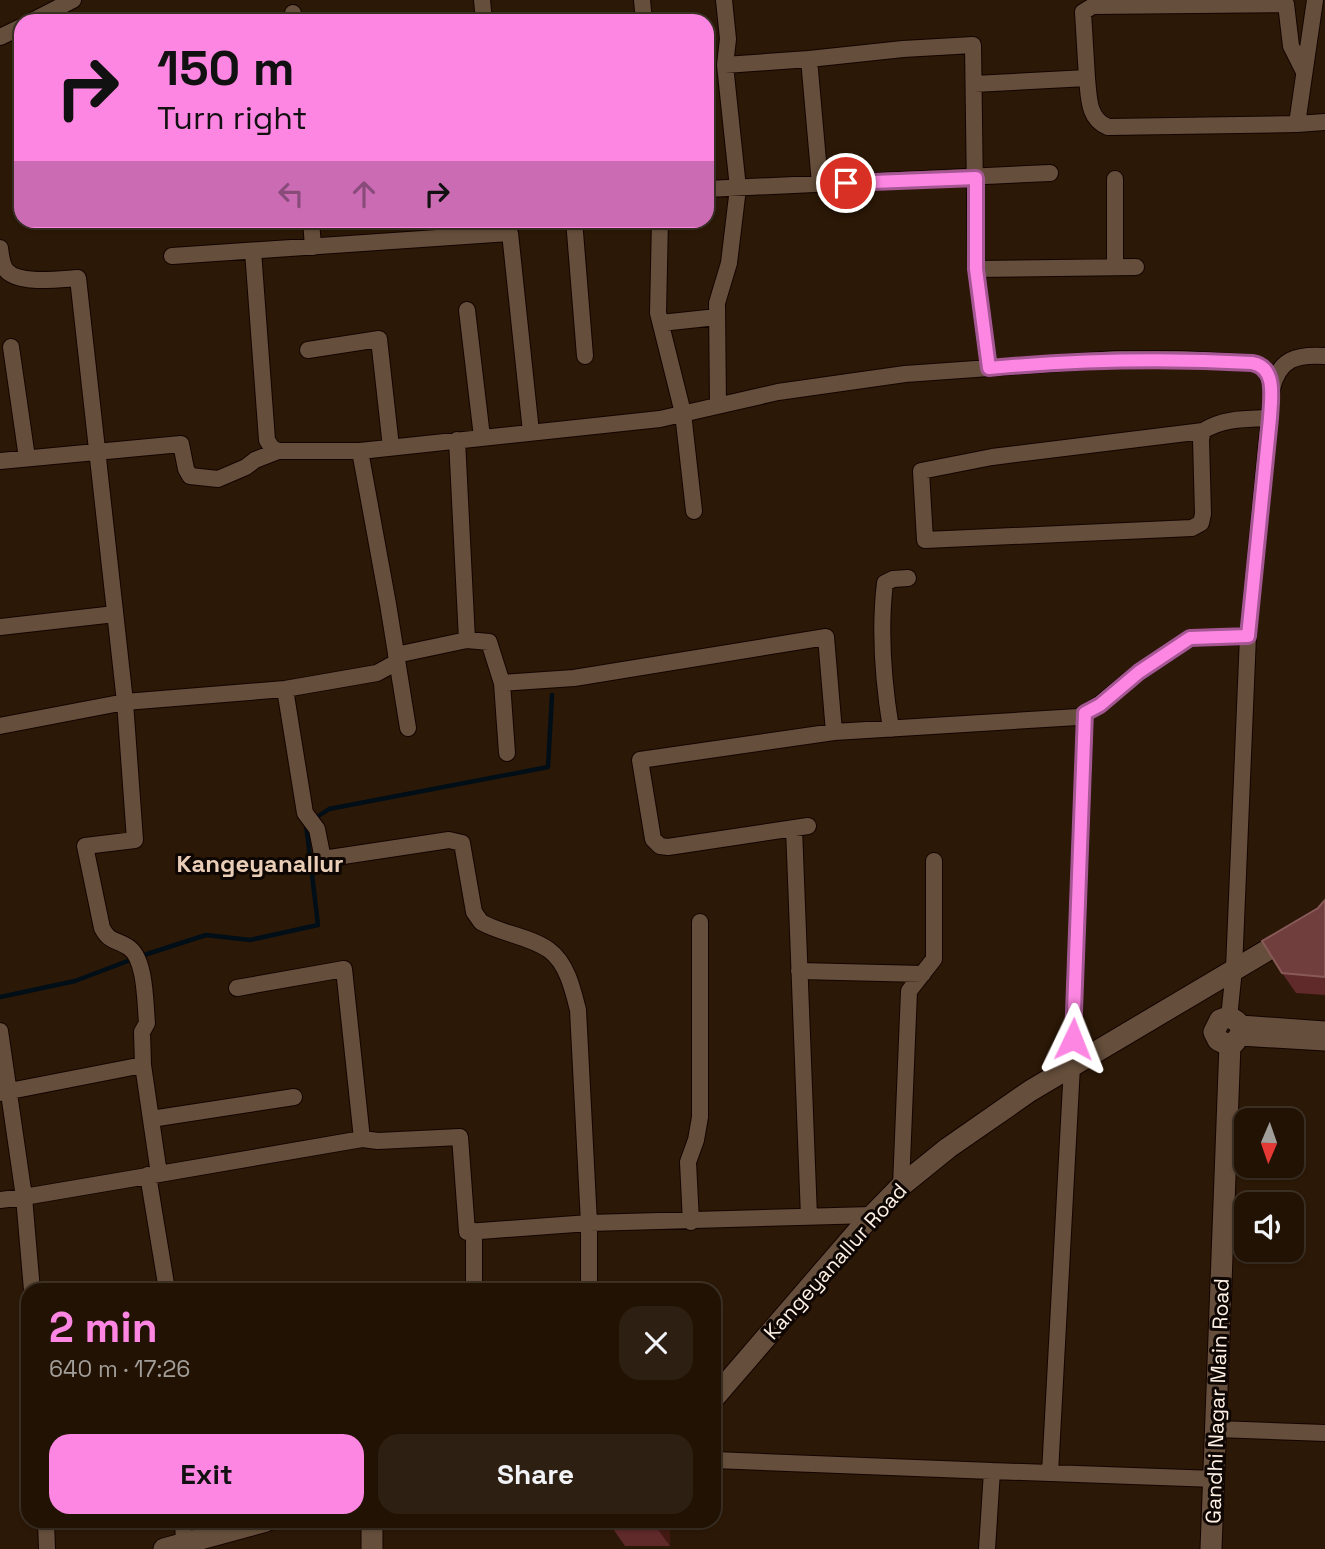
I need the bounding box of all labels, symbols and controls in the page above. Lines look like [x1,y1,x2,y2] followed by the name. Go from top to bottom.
[157,37,295,99] text: 150 m
[42,42,133,133] icon: right
[157,98,307,138] text: Turn right
[816,153,876,213] pin
[827,164,865,202] icon: arrive
[272,175,310,213] icon: left
[345,175,383,213] icon: ahead
[418,175,456,213] icon: right
[176,848,344,879] district label: Kangeyanallur
[1036,1002,1110,1076] position arrow
[1234,1108,1304,1178] north arrow
[1234,1108,1304,1262] map controls
[758,1177,912,1345] street label: Kangeyanallur Road
[1234,1192,1304,1262] button: sound
[1199,1278,1235,1524] street label: Gandhi Nagar Main Road
[49,1301,158,1354] text: 2 min
[619,1306,693,1380] button: close
[49,1354,190,1384] text: 640 m · 17:26
[49,1434,364,1514] button: Exit
[378,1434,693,1514] button: Share

